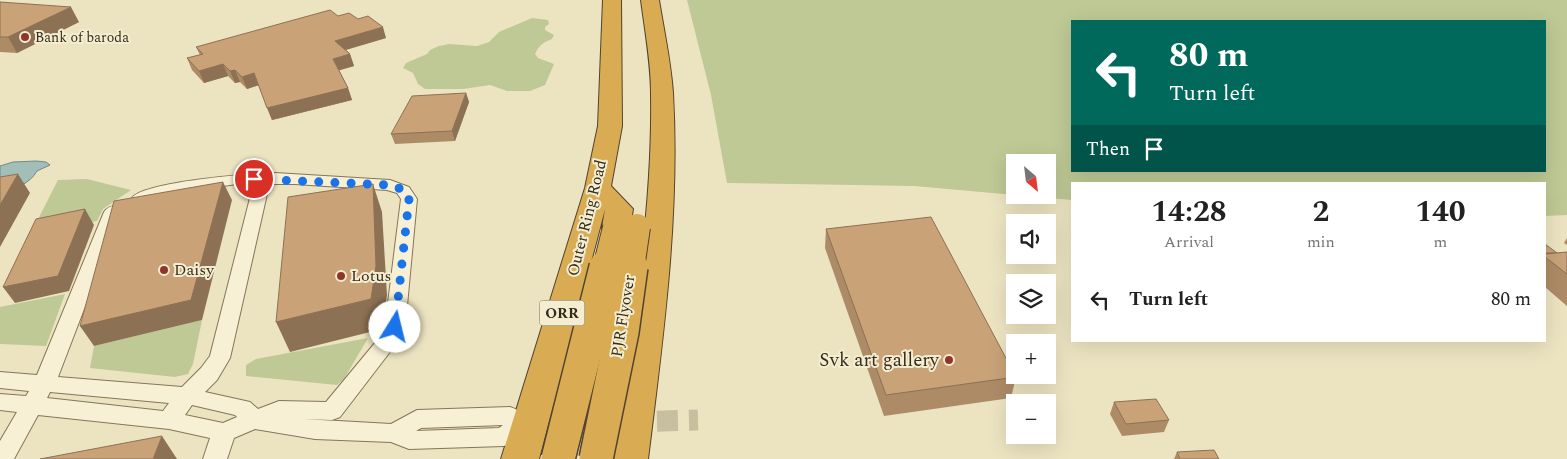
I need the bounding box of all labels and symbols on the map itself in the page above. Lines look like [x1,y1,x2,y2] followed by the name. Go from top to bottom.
[35,27,129,48] place label: Bank of baroda
[19,31,31,43] marker: Bank of baroda
[1006,154,1056,204] north arrow
[561,157,613,279] street label: Outer Ring Road
[233,158,275,200] pin
[174,258,215,282] place label: Daisy
[158,264,170,276] marker: Daisy
[351,264,391,288] place label: Lotus
[335,270,347,282] marker: Lotus
[605,273,641,359] street label: PJR Flyover
[368,300,420,352] position arrow
[540,300,584,326] road number: ORR
[819,346,940,375] place label: Svk art gallery
[943,354,955,366] marker: Svk art gallery

